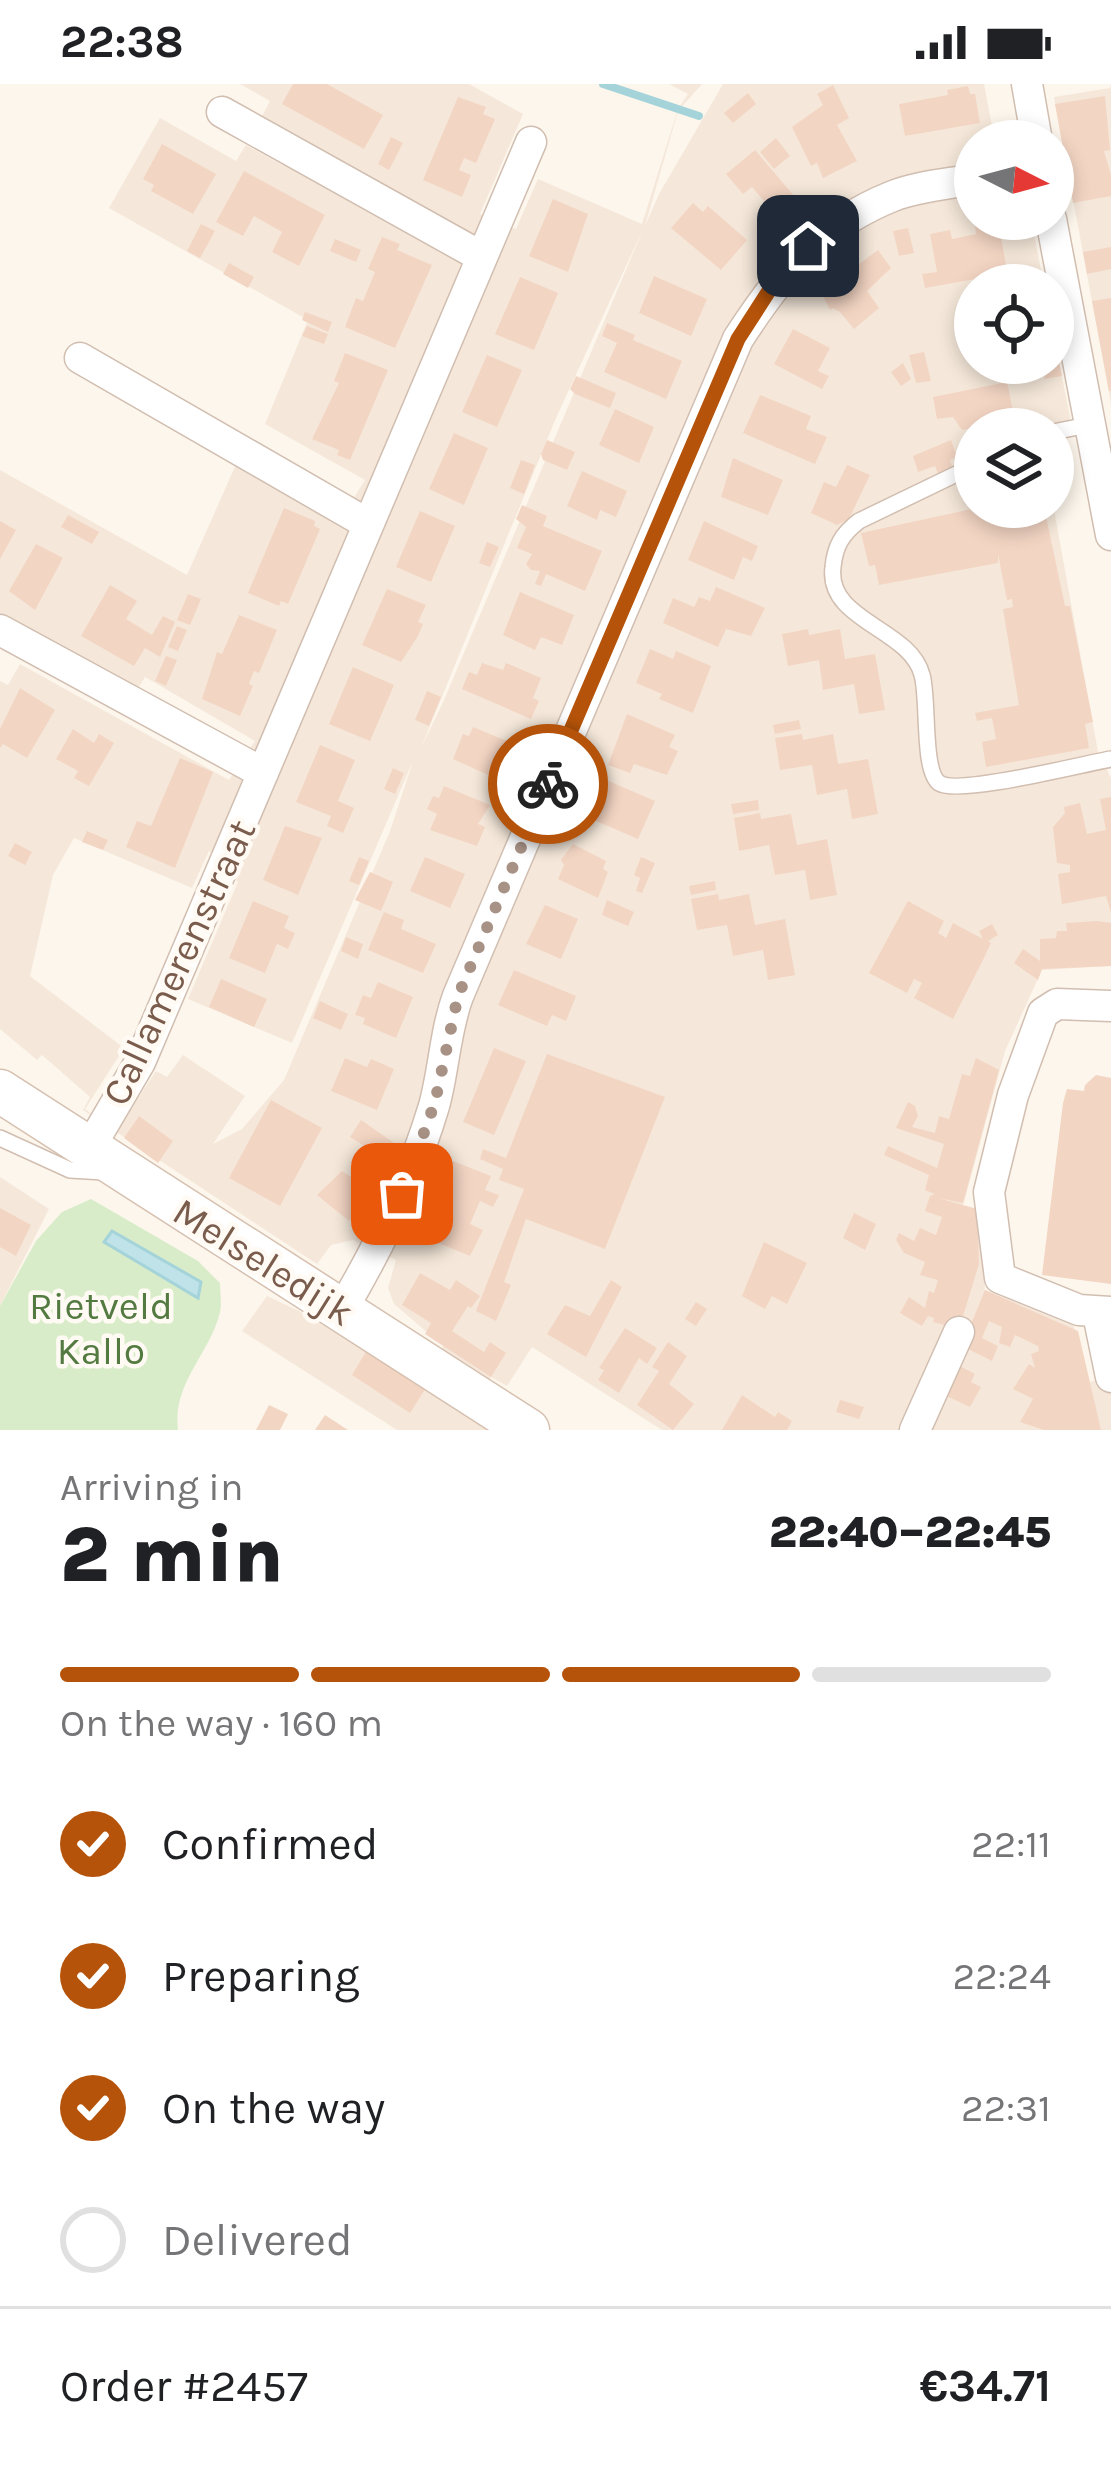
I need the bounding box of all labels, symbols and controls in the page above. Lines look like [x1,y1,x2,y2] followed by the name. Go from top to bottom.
[60,16,184,68] text: 22:38
[954,120,1074,240] north arrow
[954,120,1074,528] map controls
[757,195,859,297] pin
[775,213,841,279] icon: home
[954,264,1074,384] button: locate
[954,408,1074,528] button: layers
[488,724,608,844] courier
[515,751,581,817] icon: bike
[93,812,265,1112] street label: Callamerenstraat
[351,1143,453,1245] pin
[369,1161,435,1227] icon: bag
[165,1188,362,1336] street label: Melseledijk
[29,1283,173,1374] park label: Rietveld Kallo
[60,1464,243,1510] text: Arriving in
[769,1506,1051,1558] text: 22:40–22:45
[60,1509,284,1601] text: 2 min
[60,1700,383,1746] text: On the way · 160 m
[60,1811,126,1877] icon: check
[162,1818,378,1870] text: Confirmed
[971,1821,1051,1867] text: 22:11
[60,1943,126,2009] icon: check
[162,1950,360,2002] text: Preparing
[952,1953,1051,1999] text: 22:24
[60,2075,126,2141] icon: check
[162,2082,385,2134] text: On the way
[961,2085,1051,2131] text: 22:31
[162,2214,353,2266] text: Delivered
[60,2360,308,2412] text: Order #2457
[920,2360,1051,2412] text: €34.71

